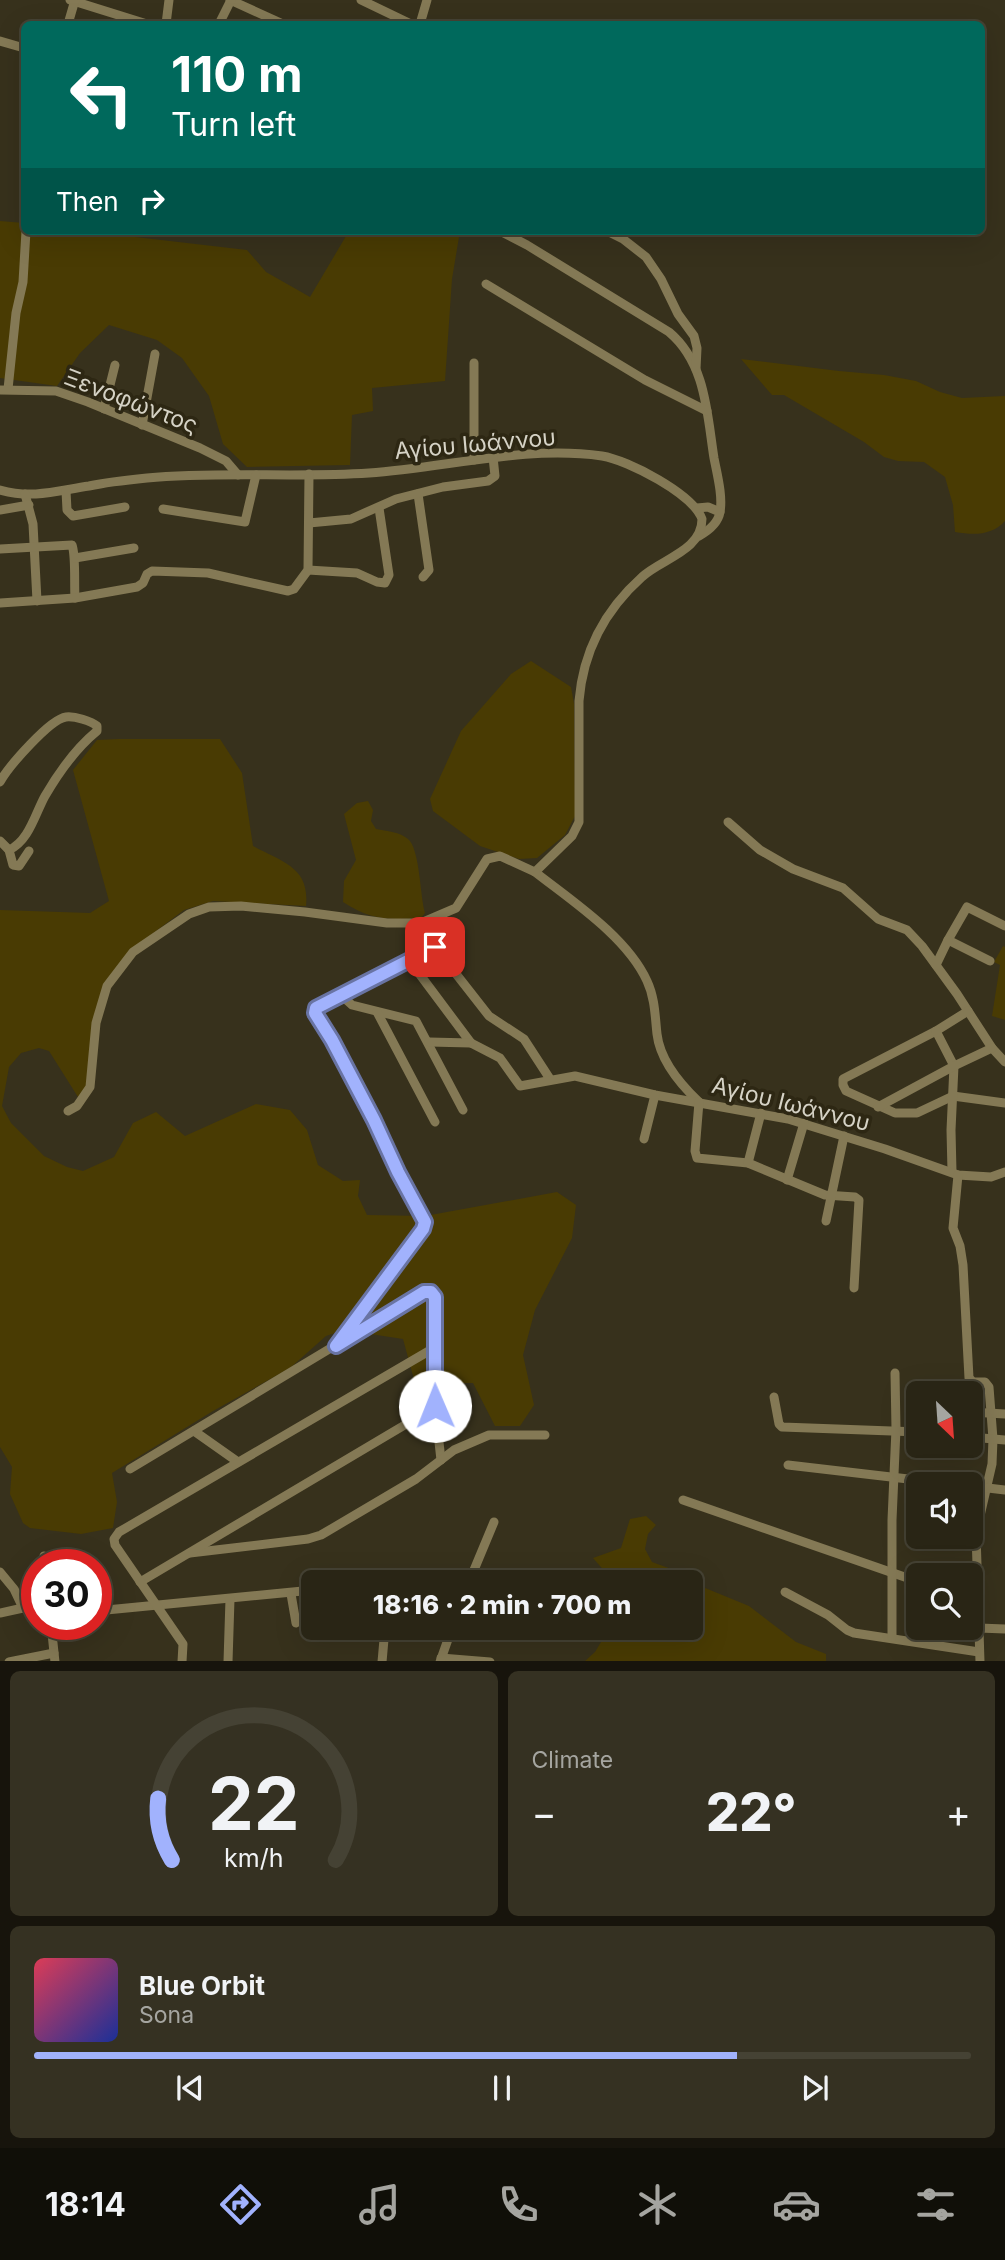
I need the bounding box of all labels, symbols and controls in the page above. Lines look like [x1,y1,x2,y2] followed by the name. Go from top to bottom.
[171,45,303,104] text: 110 m
[56,49,147,140] icon: left
[171,105,296,144] text: Turn left
[133,182,171,220] icon: right
[56,186,119,217] text: Then
[60,363,202,439] street label: Ξενοφώντος
[393,423,557,465] street label: Αγίου Ιωάννου
[405,917,465,977] pin
[416,928,454,966] icon: arrive
[709,1071,873,1137] street label: Αγίου Ιωάννου
[398,1369,472,1443] position arrow
[906,1381,984,1458] north arrow
[906,1381,983,1640] map controls
[906,1472,983,1549] button: sound
[21,1549,112,1640] speed limit sign: 30
[906,1563,983,1640] button: search
[373,1589,631,1620] text: 18:16 · 2 min · 700 m
[532,1746,613,1774] text: Climate
[208,1759,300,1848] text: 22
[706,1781,796,1844] text: 22°
[532,1790,557,1836] text: −
[946,1790,971,1836] text: +
[224,1842,283,1872] text: km/h
[139,1970,265,2001] text: Blue Orbit
[139,2001,194,2029] text: Sona
[171,2069,209,2107] icon: previous
[483,2069,521,2107] icon: pause
[796,2069,834,2107] icon: next
[216,2180,265,2229] icon: directions
[355,2180,404,2229] icon: music
[494,2180,543,2229] icon: phone
[633,2180,682,2229] icon: climate
[772,2180,821,2229] icon: car
[911,2180,960,2229] icon: filters
[45,2185,126,2224] text: 18:14

